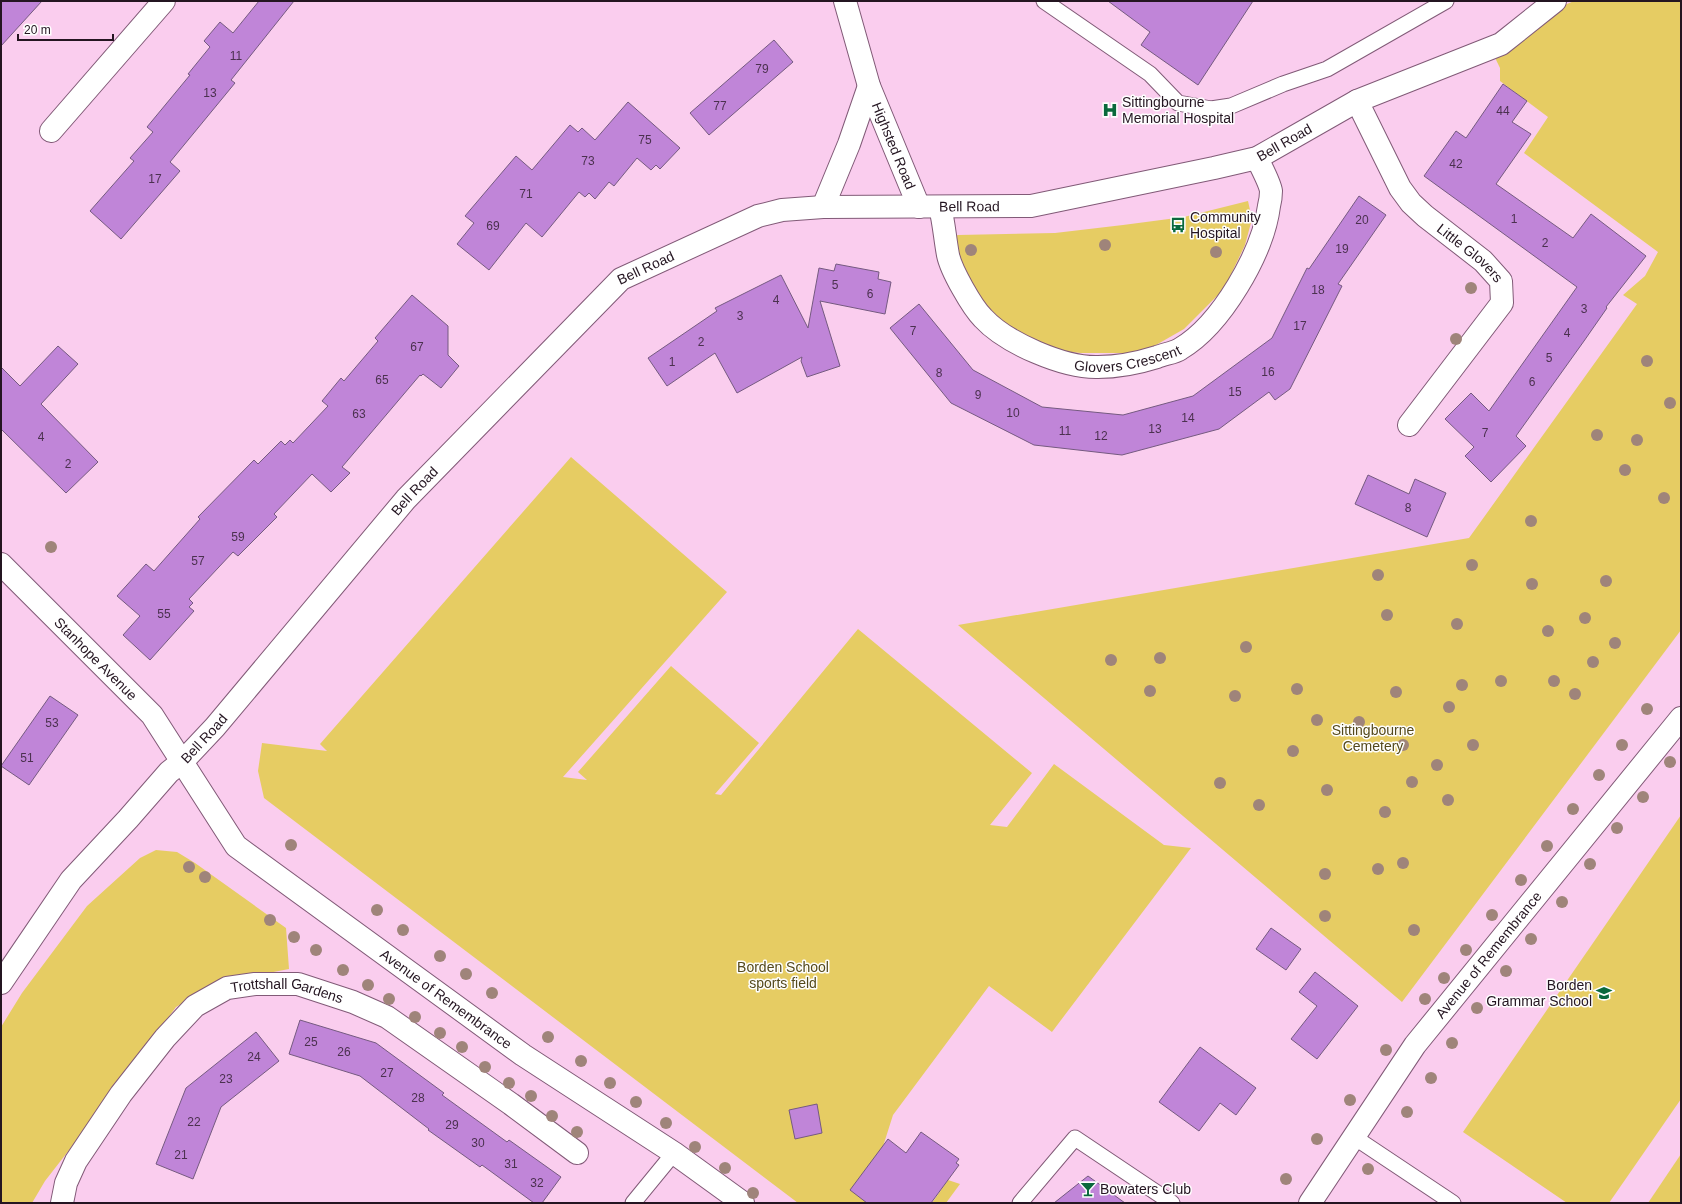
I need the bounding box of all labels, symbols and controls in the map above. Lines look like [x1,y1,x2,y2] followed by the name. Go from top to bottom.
[18,16,113,42] scale bar
[24,23,51,37] text: 20 m
[230,49,243,63] house number: 11
[755,62,769,76] house number: 79
[203,86,217,100] house number: 13
[1122,94,1234,126] place label: Sittingbourne Memorial Hospital
[713,99,727,113] house number: 77
[869,100,919,192] street label: Highsted Road
[1101,101,1119,119] hospital icon: Sittingbourne Memorial Hospital
[1496,104,1510,118] house number: 44
[1254,120,1315,164] street label: Bell Road
[638,133,652,147] house number: 75
[581,154,595,168] house number: 73
[1449,157,1463,171] house number: 42
[148,172,162,186] house number: 17
[519,187,533,201] house number: 71
[939,198,1000,214] street label: Bell Road
[1190,209,1261,241] place label: Community Hospital
[1511,212,1518,226] house number: 1
[1355,213,1369,227] house number: 20
[1169,216,1187,234] bus stop icon: Community Hospital
[486,219,500,233] house number: 69
[1434,220,1506,285] street label: Little Glovers
[1542,236,1549,250] house number: 2
[1335,242,1349,256] house number: 19
[615,248,677,288] street label: Bell Road
[832,278,839,292] house number: 5
[1311,283,1325,297] house number: 18
[867,287,874,301] house number: 6
[773,293,780,307] house number: 4
[1581,302,1588,316] house number: 3
[737,309,744,323] house number: 3
[1293,319,1307,333] house number: 17
[910,324,917,338] house number: 7
[1564,326,1571,340] house number: 4
[698,335,705,349] house number: 2
[410,340,424,354] house number: 67
[1073,342,1184,375] street label: Glovers Crescent
[1546,351,1553,365] house number: 5
[669,355,676,369] house number: 1
[1261,365,1275,379] house number: 16
[936,366,943,380] house number: 8
[375,373,389,387] house number: 65
[1529,375,1536,389] house number: 6
[1228,385,1242,399] house number: 15
[975,388,982,402] house number: 9
[1006,406,1020,420] house number: 10
[352,407,366,421] house number: 63
[1181,411,1195,425] house number: 14
[1148,422,1162,436] house number: 13
[1059,424,1072,438] house number: 11
[1482,426,1489,440] house number: 7
[1094,429,1108,443] house number: 12
[38,430,45,444] house number: 4
[65,457,72,471] house number: 2
[388,463,441,518] street label: Bell Road
[1405,501,1412,515] house number: 8
[231,530,245,544] house number: 59
[191,554,205,568] house number: 57
[157,607,171,621] house number: 55
[51,614,141,704] street label: Stanhope Avenue
[177,711,230,766] street label: Bell Road
[45,716,59,730] house number: 53
[1332,722,1414,754] park label: Sittingbourne Cemetery
[20,751,34,765] house number: 51
[1432,888,1545,1021] street label: Avenue of Remembrance
[377,946,515,1052] street label: Avenue of Remembrance
[737,959,829,991] park label: Borden School sports field
[229,976,345,1006] street label: Trottshall Gardens
[1486,977,1592,1009] place label: Borden Grammar School
[1595,984,1613,1002] school or university icon: Borden Grammar School
[304,1035,318,1049] house number: 25
[337,1045,351,1059] house number: 26
[247,1050,261,1064] house number: 24
[380,1066,394,1080] house number: 27
[219,1072,233,1086] house number: 23
[411,1091,425,1105] house number: 28
[187,1115,201,1129] house number: 22
[445,1118,459,1132] house number: 29
[471,1136,485,1150] house number: 30
[174,1148,188,1162] house number: 21
[504,1157,518,1171] house number: 31
[530,1176,544,1190] house number: 32
[1079,1180,1097,1198] bar icon: Bowaters Club
[1100,1181,1191,1197] place label: Bowaters Club

